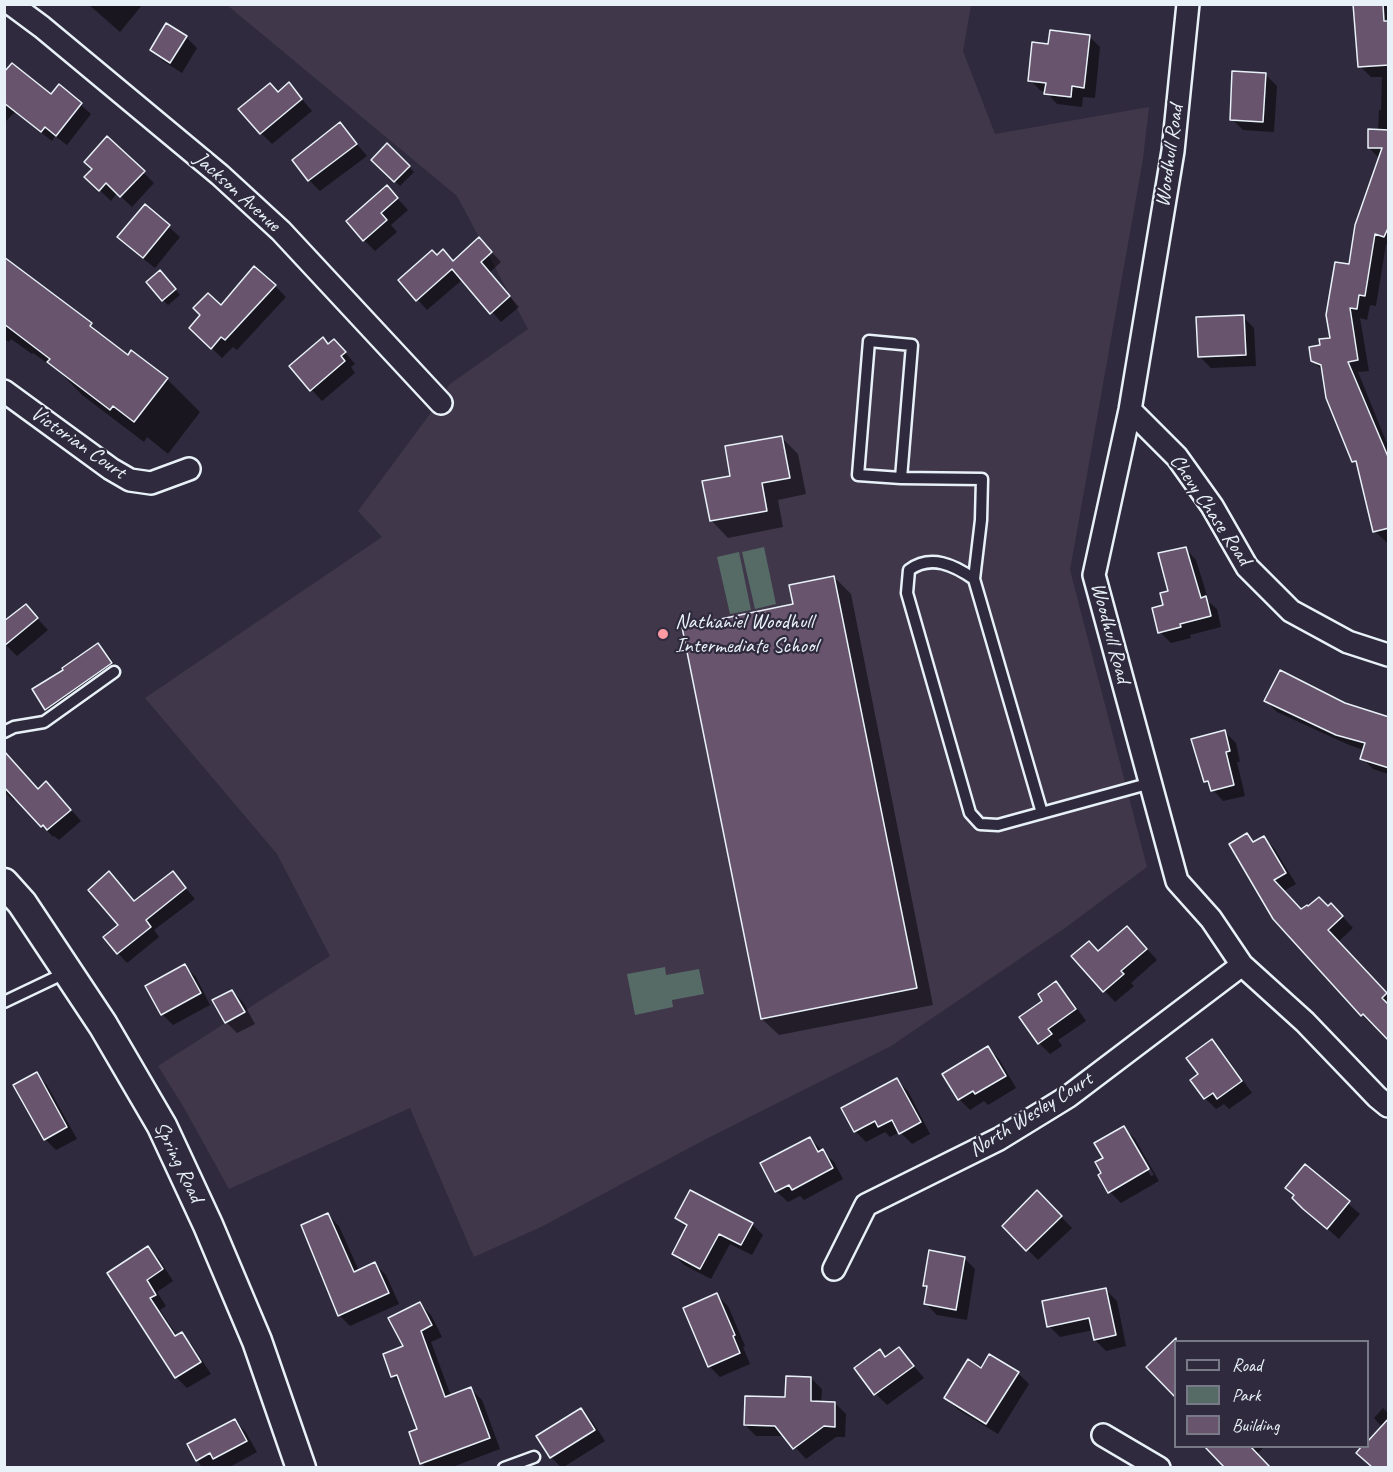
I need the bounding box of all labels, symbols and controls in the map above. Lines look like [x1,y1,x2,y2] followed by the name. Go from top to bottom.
[1150,103,1190,209] street label: Woodhull Road
[188,147,286,237] street label: Jackson Avenue
[25,401,131,485] street label: Victorian Court
[1164,450,1256,570] street label: Chevy Chase Road
[1085,580,1135,686] street label: Woodhull Road
[675,609,818,659] place label: Nathaniel Woodhull Intermediate School
[656,627,670,641] marker: Nathaniel Woodhull Intermediate School
[965,1067,1097,1163] street label: North Wesley Court
[148,1117,208,1207] street label: Spring Road
[1174,1340,1369,1448] legend
[1232,1354,1262,1376] text: Road
[1232,1384,1261,1406] text: Park
[1232,1414,1279,1436] text: Building

